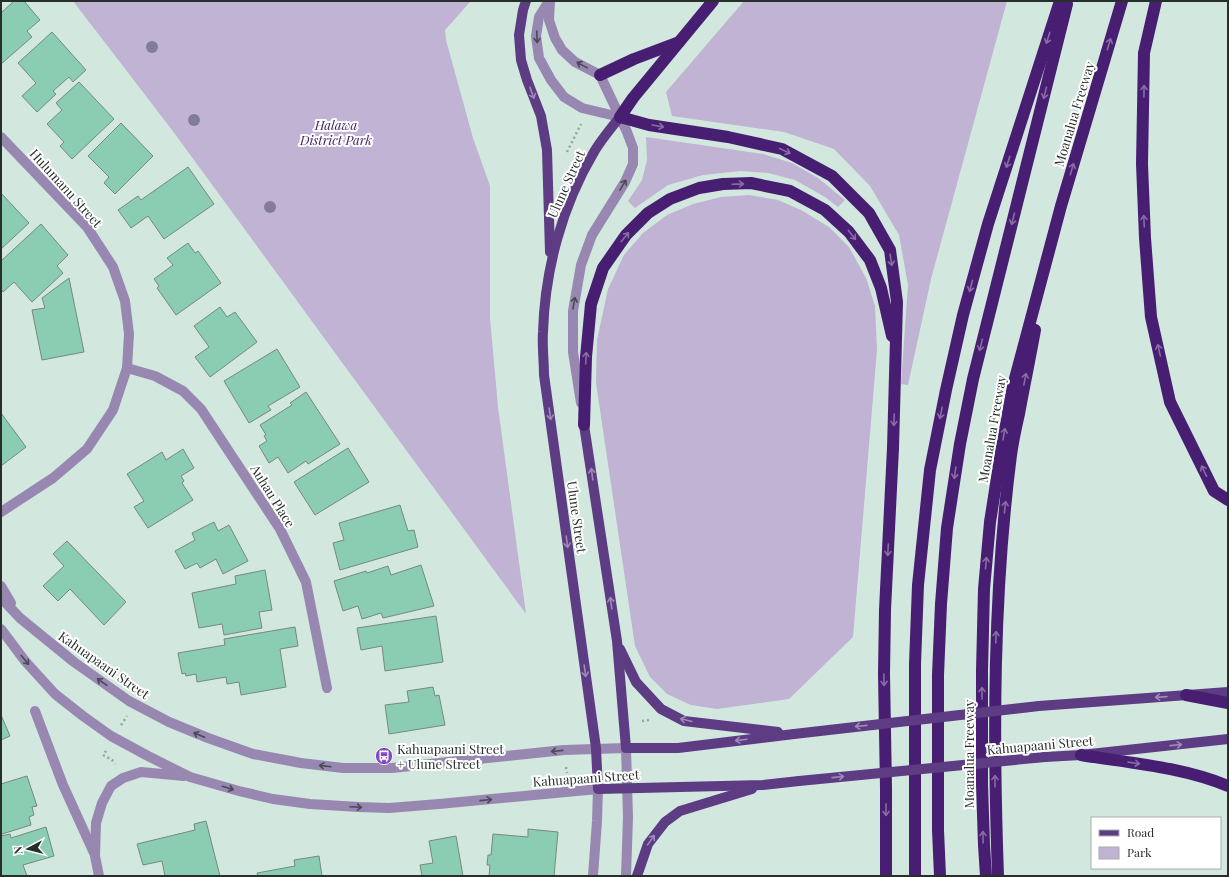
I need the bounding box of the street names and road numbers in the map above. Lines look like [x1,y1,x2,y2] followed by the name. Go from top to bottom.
[1050,59,1098,168] street label: Moanalua Freeway
[27,145,106,231] street label: Hulumanu Street
[543,147,588,220] street label: Ulune Street
[974,373,1009,484] street label: Moanalua Freeway
[247,460,300,531] street label: Auhau Place
[564,480,591,554] street label: Ulune Street
[56,627,153,702] street label: Kahuapaani Street
[960,699,977,808] street label: Moanalua Freeway
[986,731,1094,758] street label: Kahuapaani Street
[532,765,640,790] street label: Kahuapaani Street

